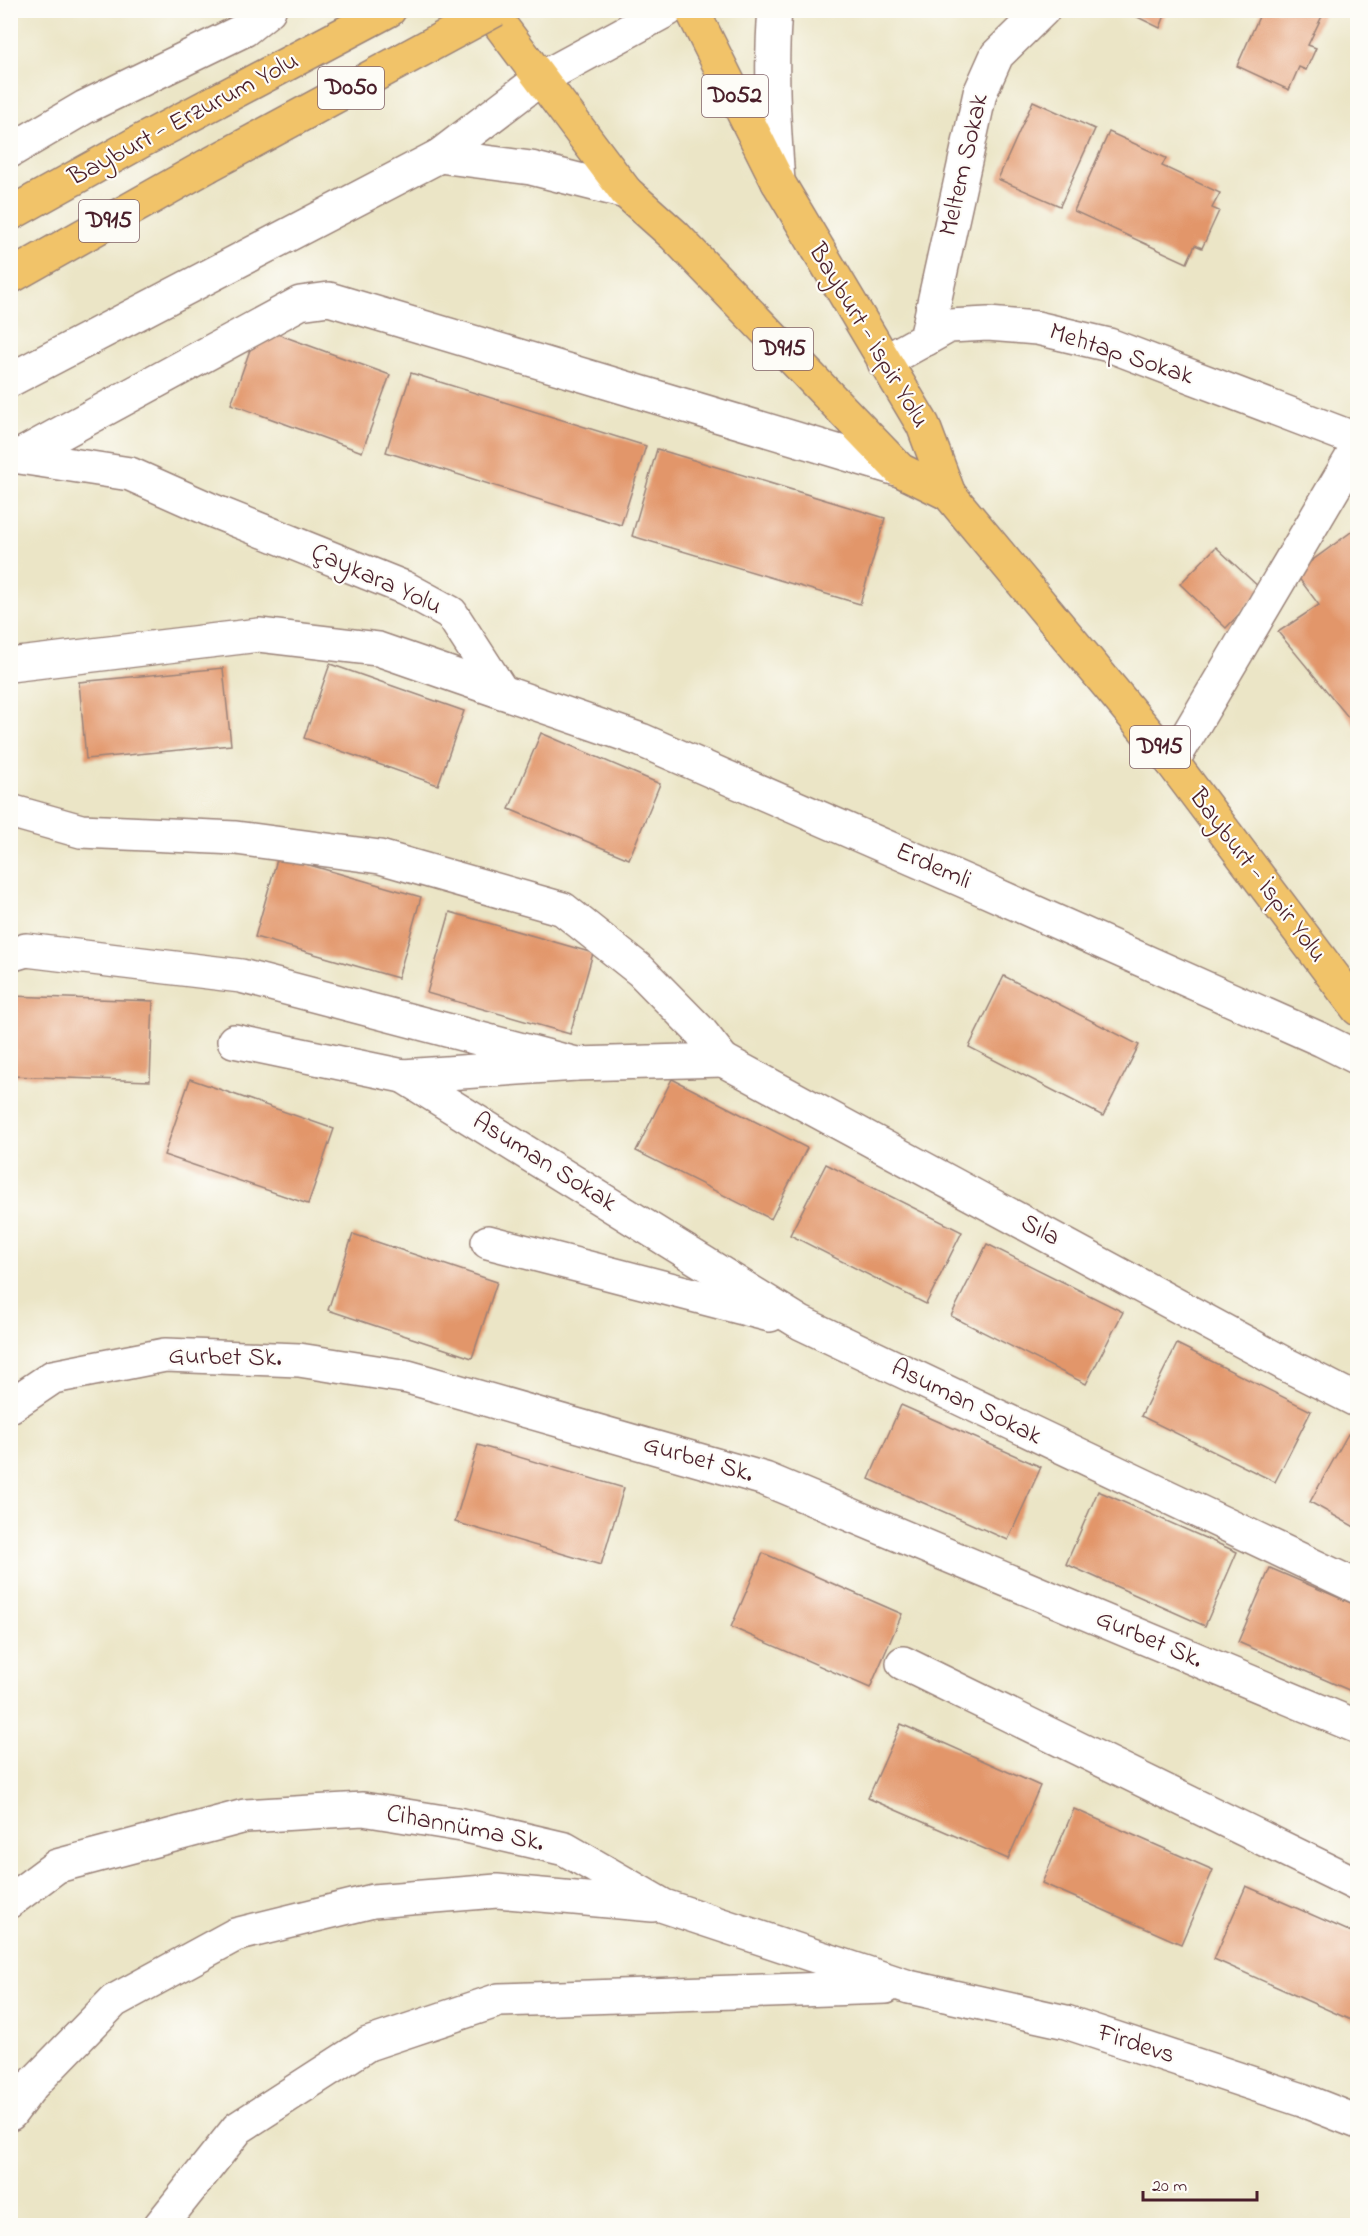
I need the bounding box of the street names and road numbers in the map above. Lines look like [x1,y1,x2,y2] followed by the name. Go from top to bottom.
[61,43,306,197] street label: Bayburt - Erzurum Yolu
[318,67,384,109] road number: D050
[702,75,768,117] road number: D052
[930,89,1000,240] street label: Meltem Sokak
[79,200,139,242] road number: D915
[797,235,938,436] street label: Bayburt - İspir Yolu
[1044,314,1199,396] street label: Mehtap Sokak
[753,328,813,370] road number: D915
[304,534,448,626] street label: Çaykara Yolu
[1130,726,1190,768] road number: D915
[1178,780,1335,971] street label: Bayburt - İspir Yolu
[889,834,977,900] street label: Erdemli
[464,1103,624,1223] street label: Asuman Sokak
[1014,1205,1066,1257] street label: Sıla
[168,1338,282,1378] street label: Gurbet Sk.
[884,1350,1049,1456] street label: Asuman Sokak
[638,1426,758,1494] street label: Gurbet Sk.
[1089,1600,1209,1680] street label: Gurbet Sk.
[383,1795,547,1863] street label: Cihannüma Sk.
[1092,2014,1179,2075] street label: Firdevs

